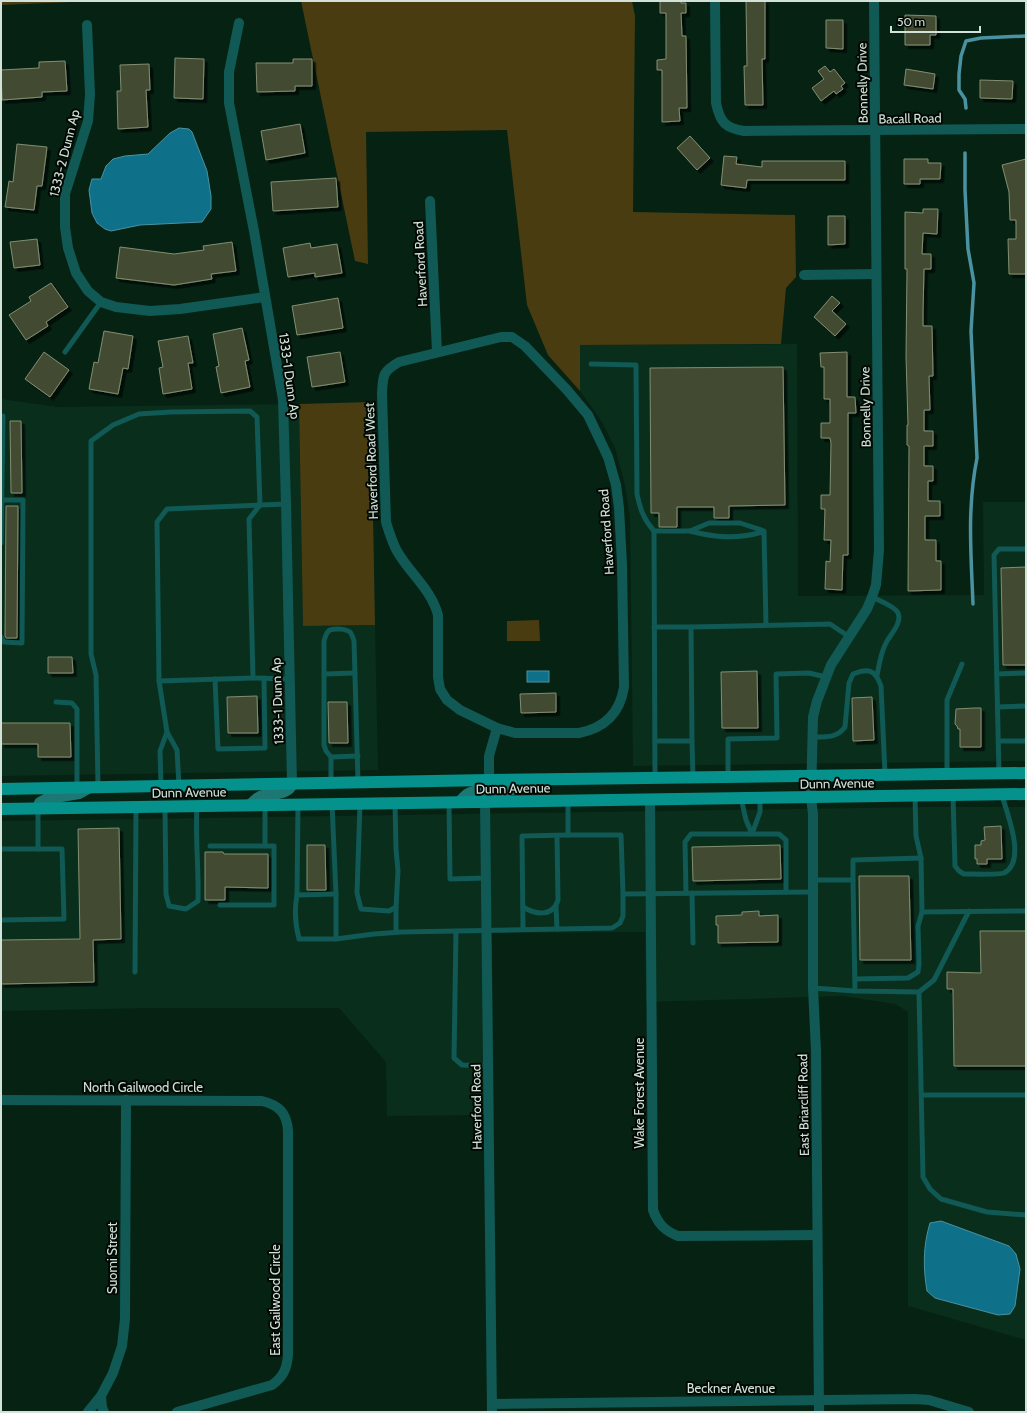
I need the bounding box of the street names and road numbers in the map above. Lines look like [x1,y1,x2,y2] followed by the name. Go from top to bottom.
[853,42,871,124] street label: Bonnelly Drive
[45,108,83,198] street label: 1333-2 Dunn Ap
[878,109,942,127] street label: Bacall Road
[410,221,430,307] street label: Haverford Road
[276,332,304,420] street label: 1333-1 Dunn Ap
[856,366,874,448] street label: Bonnelly Drive
[361,402,381,520] street label: Haverford Road West
[595,489,617,575] street label: Haverford Road
[267,657,287,745] street label: 1333-1 Dunn Ap
[799,774,875,792] street label: Dunn Avenue
[475,779,551,797] street label: Dunn Avenue
[151,783,227,801] street label: Dunn Avenue
[631,1037,647,1149] street label: Wake Forest Avenue
[794,1054,812,1156] street label: East Briarcliff Road
[467,1064,485,1150] street label: Haverford Road
[83,1079,203,1095] street label: North Gailwood Circle
[104,1221,120,1294] street label: Suomi Street
[267,1244,283,1356] street label: East Gailwood Circle
[687,1380,776,1396] street label: Beckner Avenue

